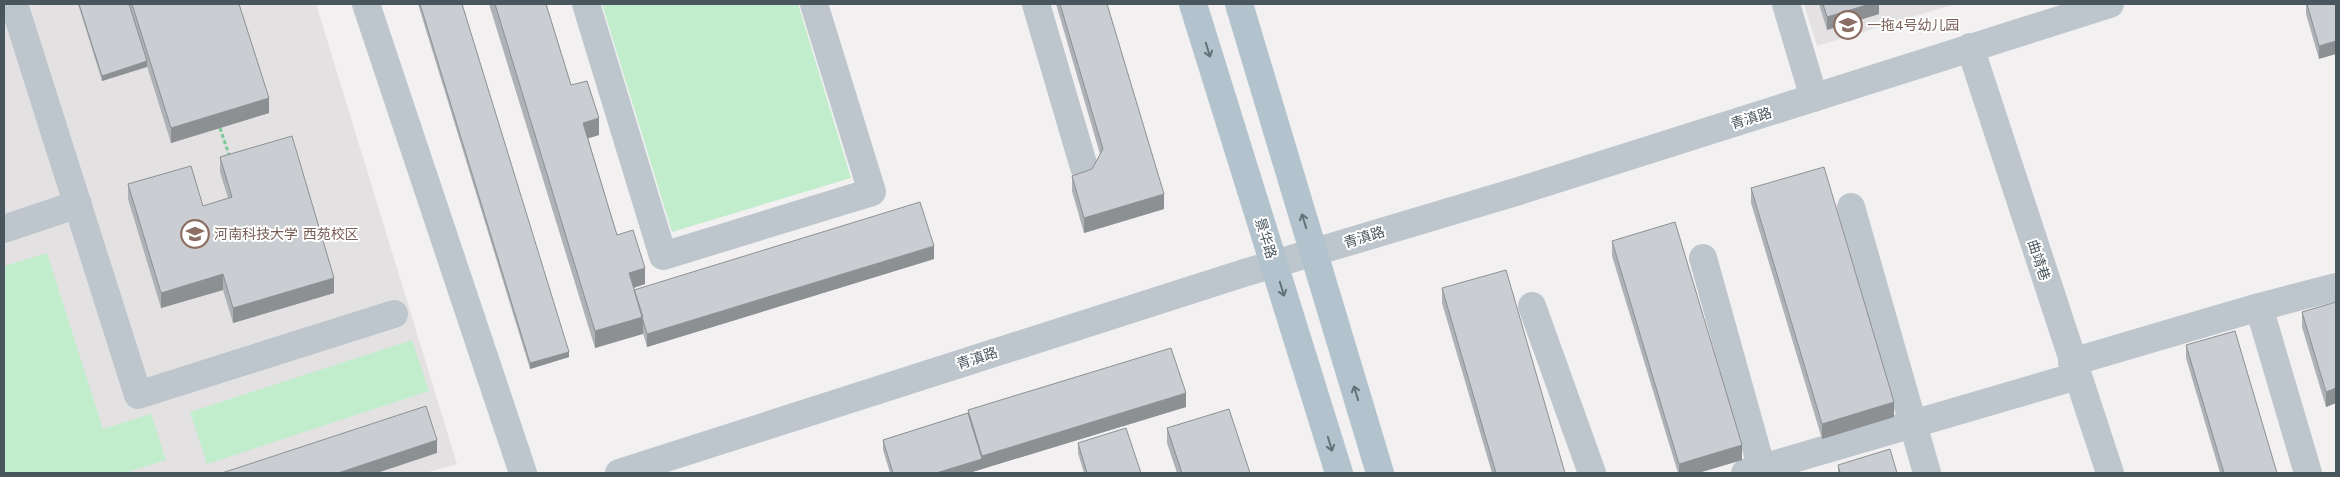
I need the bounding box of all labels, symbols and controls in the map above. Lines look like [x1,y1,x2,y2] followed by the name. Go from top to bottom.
[1833,10,1863,40] school or university icon: 一拖4号幼儿园
[1867,17,1960,33] place label: 一拖4号幼儿园
[1203,42,1213,58] one-way arrow
[1729,104,1773,132] street label: 青滇路
[1298,213,1308,229] one-way arrow
[1252,216,1280,260] street label: 景华路
[180,219,210,249] school or university icon: 河南科技大学 西苑校区
[1342,223,1386,251] street label: 青滇路
[214,226,359,242] place label: 河南科技大学 西苑校区
[2025,238,2053,282] street label: 曲靖巷
[1278,281,1287,296] one-way arrow
[955,344,999,372] street label: 青滇路
[1350,385,1360,401] one-way arrow
[1325,436,1335,452] one-way arrow

